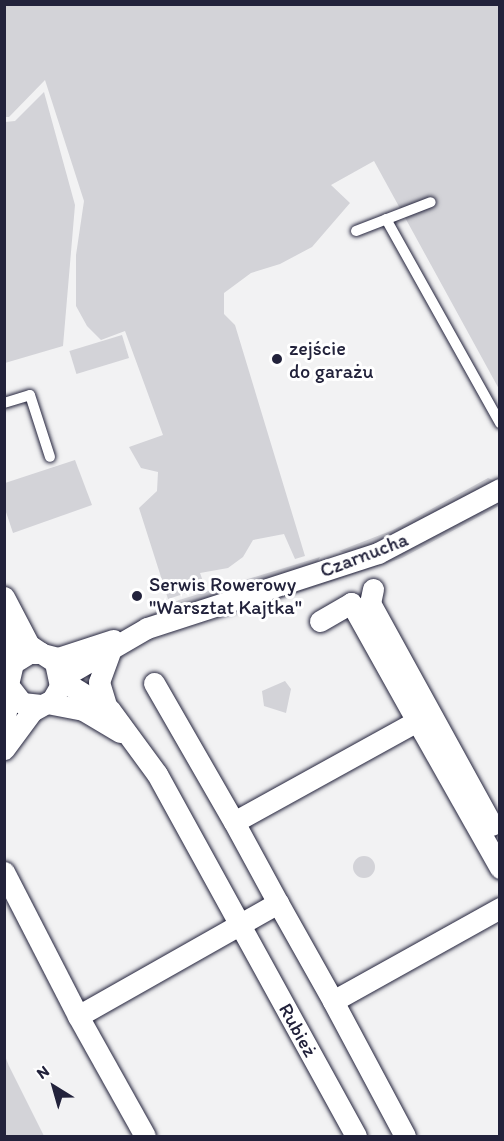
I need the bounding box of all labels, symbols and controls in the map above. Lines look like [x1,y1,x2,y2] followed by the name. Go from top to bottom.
[289,336,373,383] place label: zejście do garażu
[270,352,284,366] marker: zejście do garażu
[317,527,411,583] street label: Czarnucha
[149,572,302,619] place label: Serwis Rowerowy "Warsztat Kajtka"
[130,589,144,603] marker: Serwis Rowerowy "Warsztat Kajtka"
[274,999,322,1061] street label: Rubież
[24,1057,84,1117] north arrow
[33,1061,53,1083] text: N

